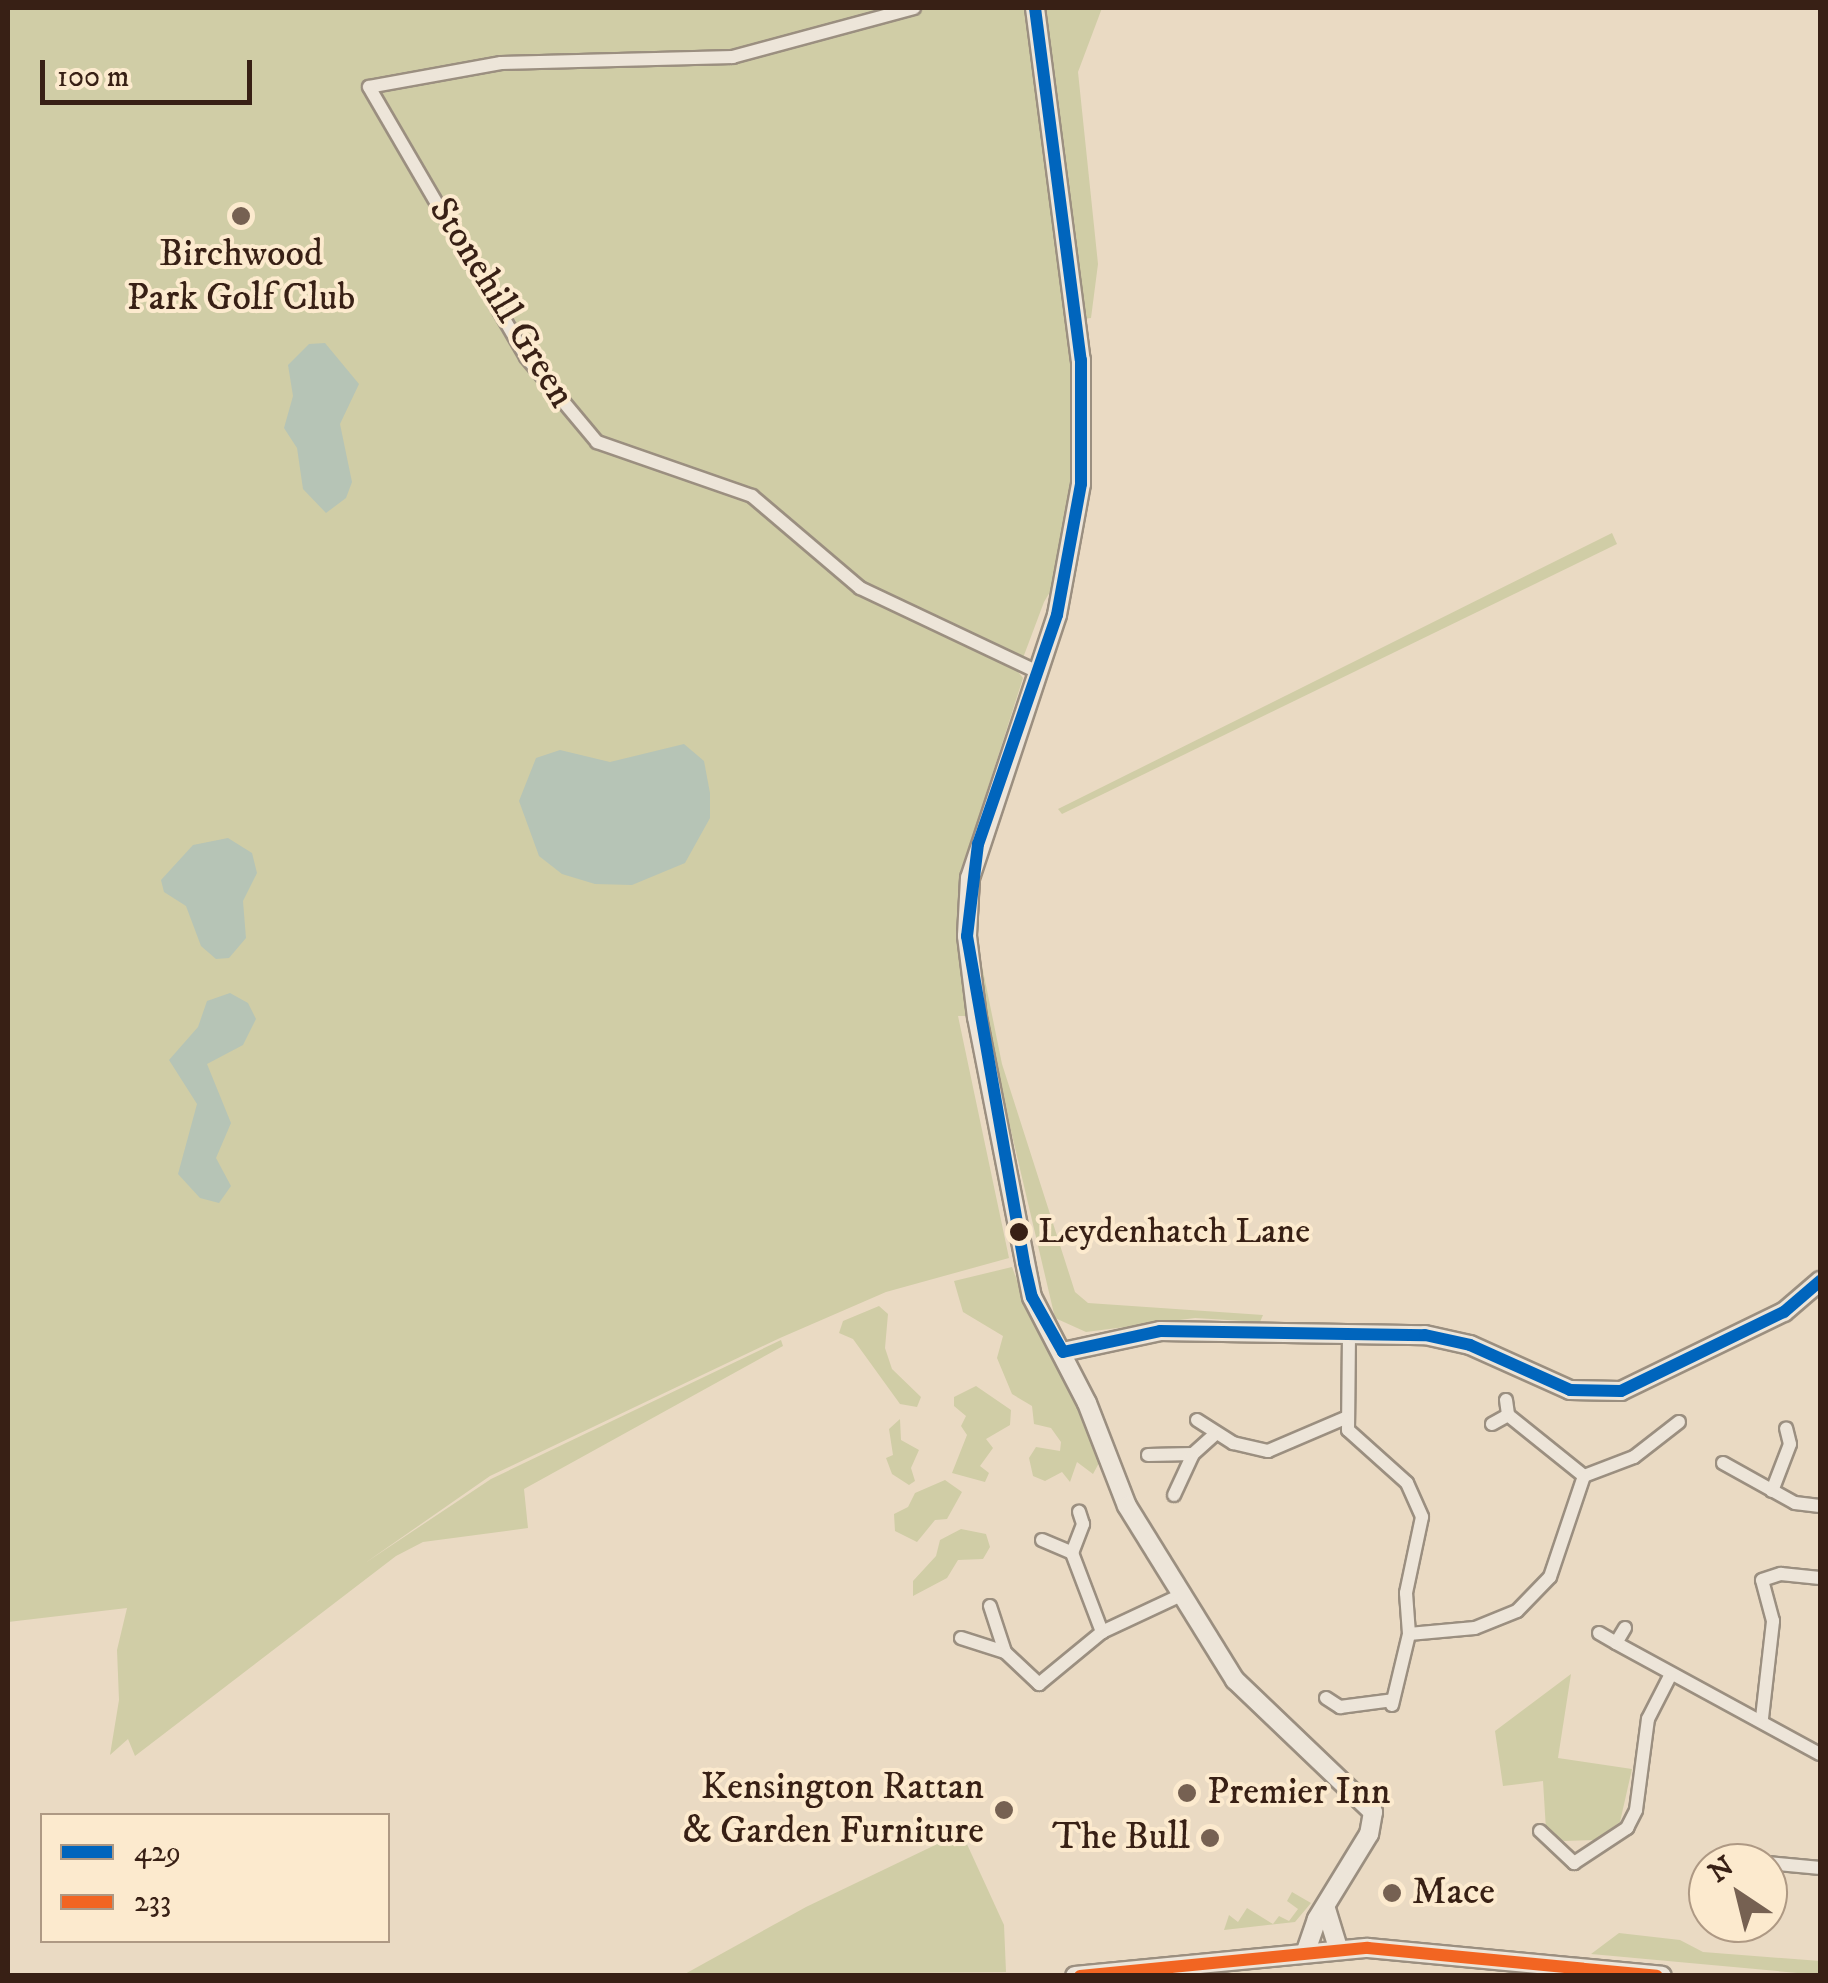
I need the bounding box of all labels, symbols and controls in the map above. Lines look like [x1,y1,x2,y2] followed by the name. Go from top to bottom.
[45,40,258,102] scale bar
[57,59,129,96] text: 100 m
[418,190,584,416] street label: Stonehill Green
[230,205,252,227] marker: Birchwood Park Golf Club
[127,232,355,322] place label: Birchwood Park Golf Club
[1038,1210,1310,1254] place label: Leydenhatch Lane
[1009,1222,1029,1242] marker: Leydenhatch Lane
[683,1765,984,1855] place label: Kensington Rattan & Garden Furniture
[1207,1770,1391,1816] place label: Premier Inn
[1176,1782,1198,1804] marker: Premier Inn
[993,1799,1015,1821] marker: Kensington Rattan & Garden Furniture
[40,1813,390,1943] legend
[1052,1815,1190,1861] place label: The Bull
[1199,1827,1221,1849] marker: The Bull
[134,1834,181,1871] text: 429
[1688,1843,1788,1943] north arrow
[1702,1849,1741,1891] text: N
[1412,1870,1495,1916] place label: Mace
[1381,1882,1403,1904] marker: Mace
[134,1884,171,1921] text: 233

